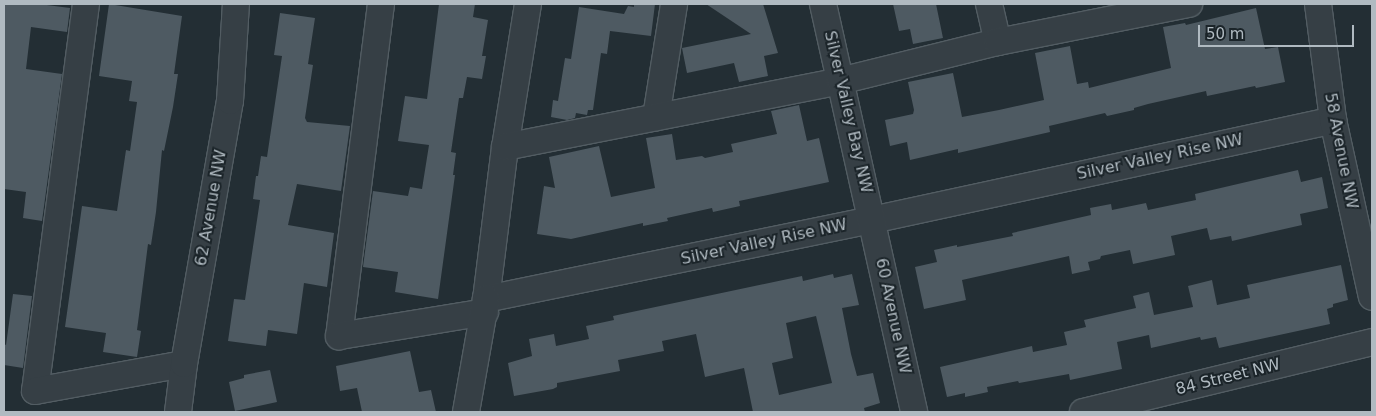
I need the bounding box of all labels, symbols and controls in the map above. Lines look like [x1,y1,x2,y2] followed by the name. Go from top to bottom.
[1201,15,1357,47] scale bar
[1206,25,1244,43] text: 50 m
[820,29,876,195] street label: Silver Valley Bay NW
[1320,91,1362,211] street label: 58 Avenue NW
[1075,130,1245,184] street label: Silver Valley Rise NW
[191,148,231,268] street label: 62 Avenue NW
[679,215,849,269] street label: Silver Valley Rise NW
[871,256,915,376] street label: 60 Avenue NW
[1174,355,1282,399] street label: 84 Street NW

